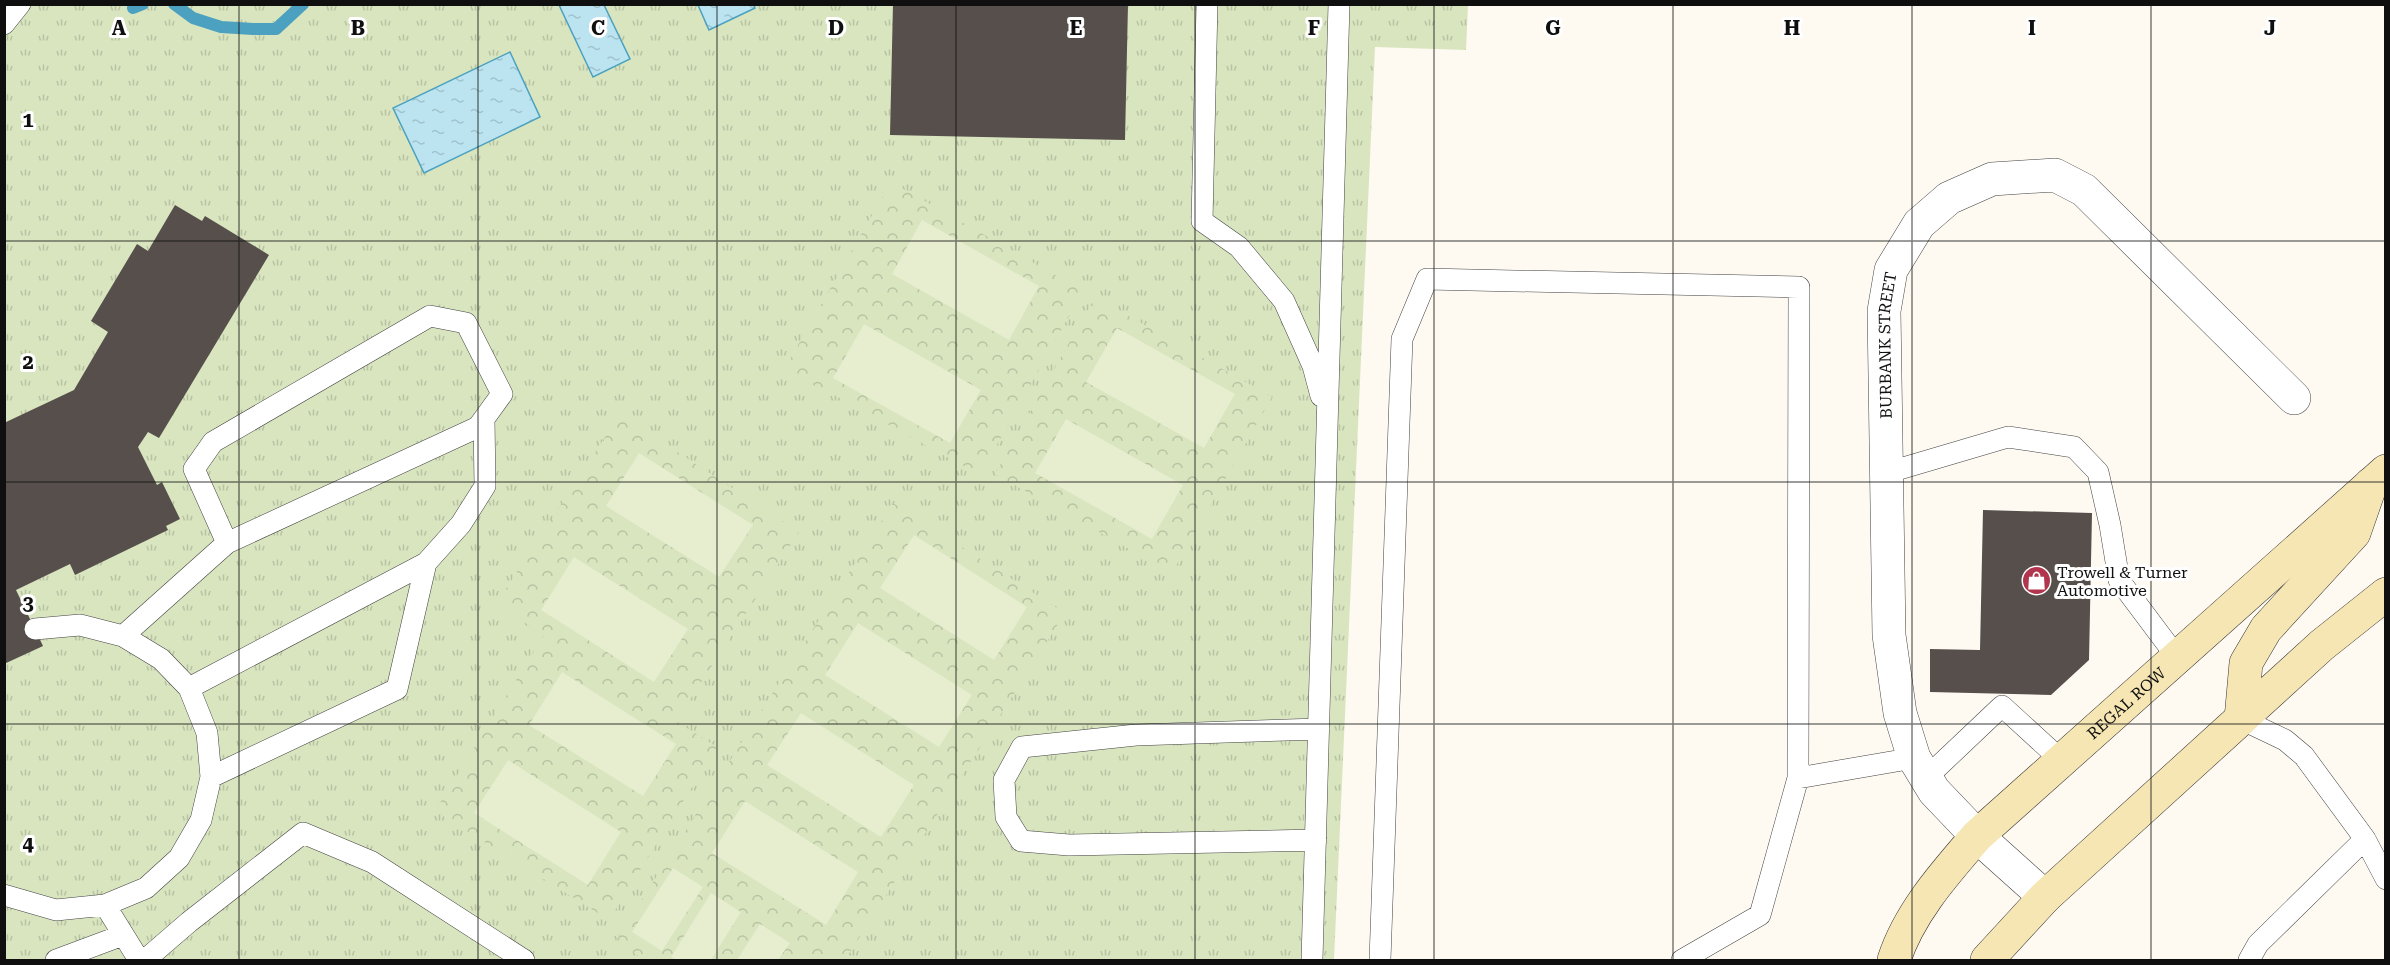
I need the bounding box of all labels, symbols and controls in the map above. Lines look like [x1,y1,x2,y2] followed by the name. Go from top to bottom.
[112,16,127,40] text: A
[351,16,365,40] text: B
[591,16,605,40] text: C
[828,16,844,40] text: D
[1070,16,1083,40] text: E
[1308,16,1320,40] text: F
[1545,16,1561,40] text: G
[1784,16,1800,40] text: H
[2028,16,2036,40] text: I
[2264,16,2276,40] text: J
[22,108,34,132] text: 1
[1874,270,1900,419] street label: BURBANK STREET
[22,350,34,374] text: 2
[2057,563,2188,600] place label: Trowell & Turner Automotive
[2020,565,2052,597] shop icon: Trowell & Turner Automotive
[22,591,34,615] text: 3
[2083,663,2170,743] street label: REGAL ROW
[22,832,34,856] text: 4

